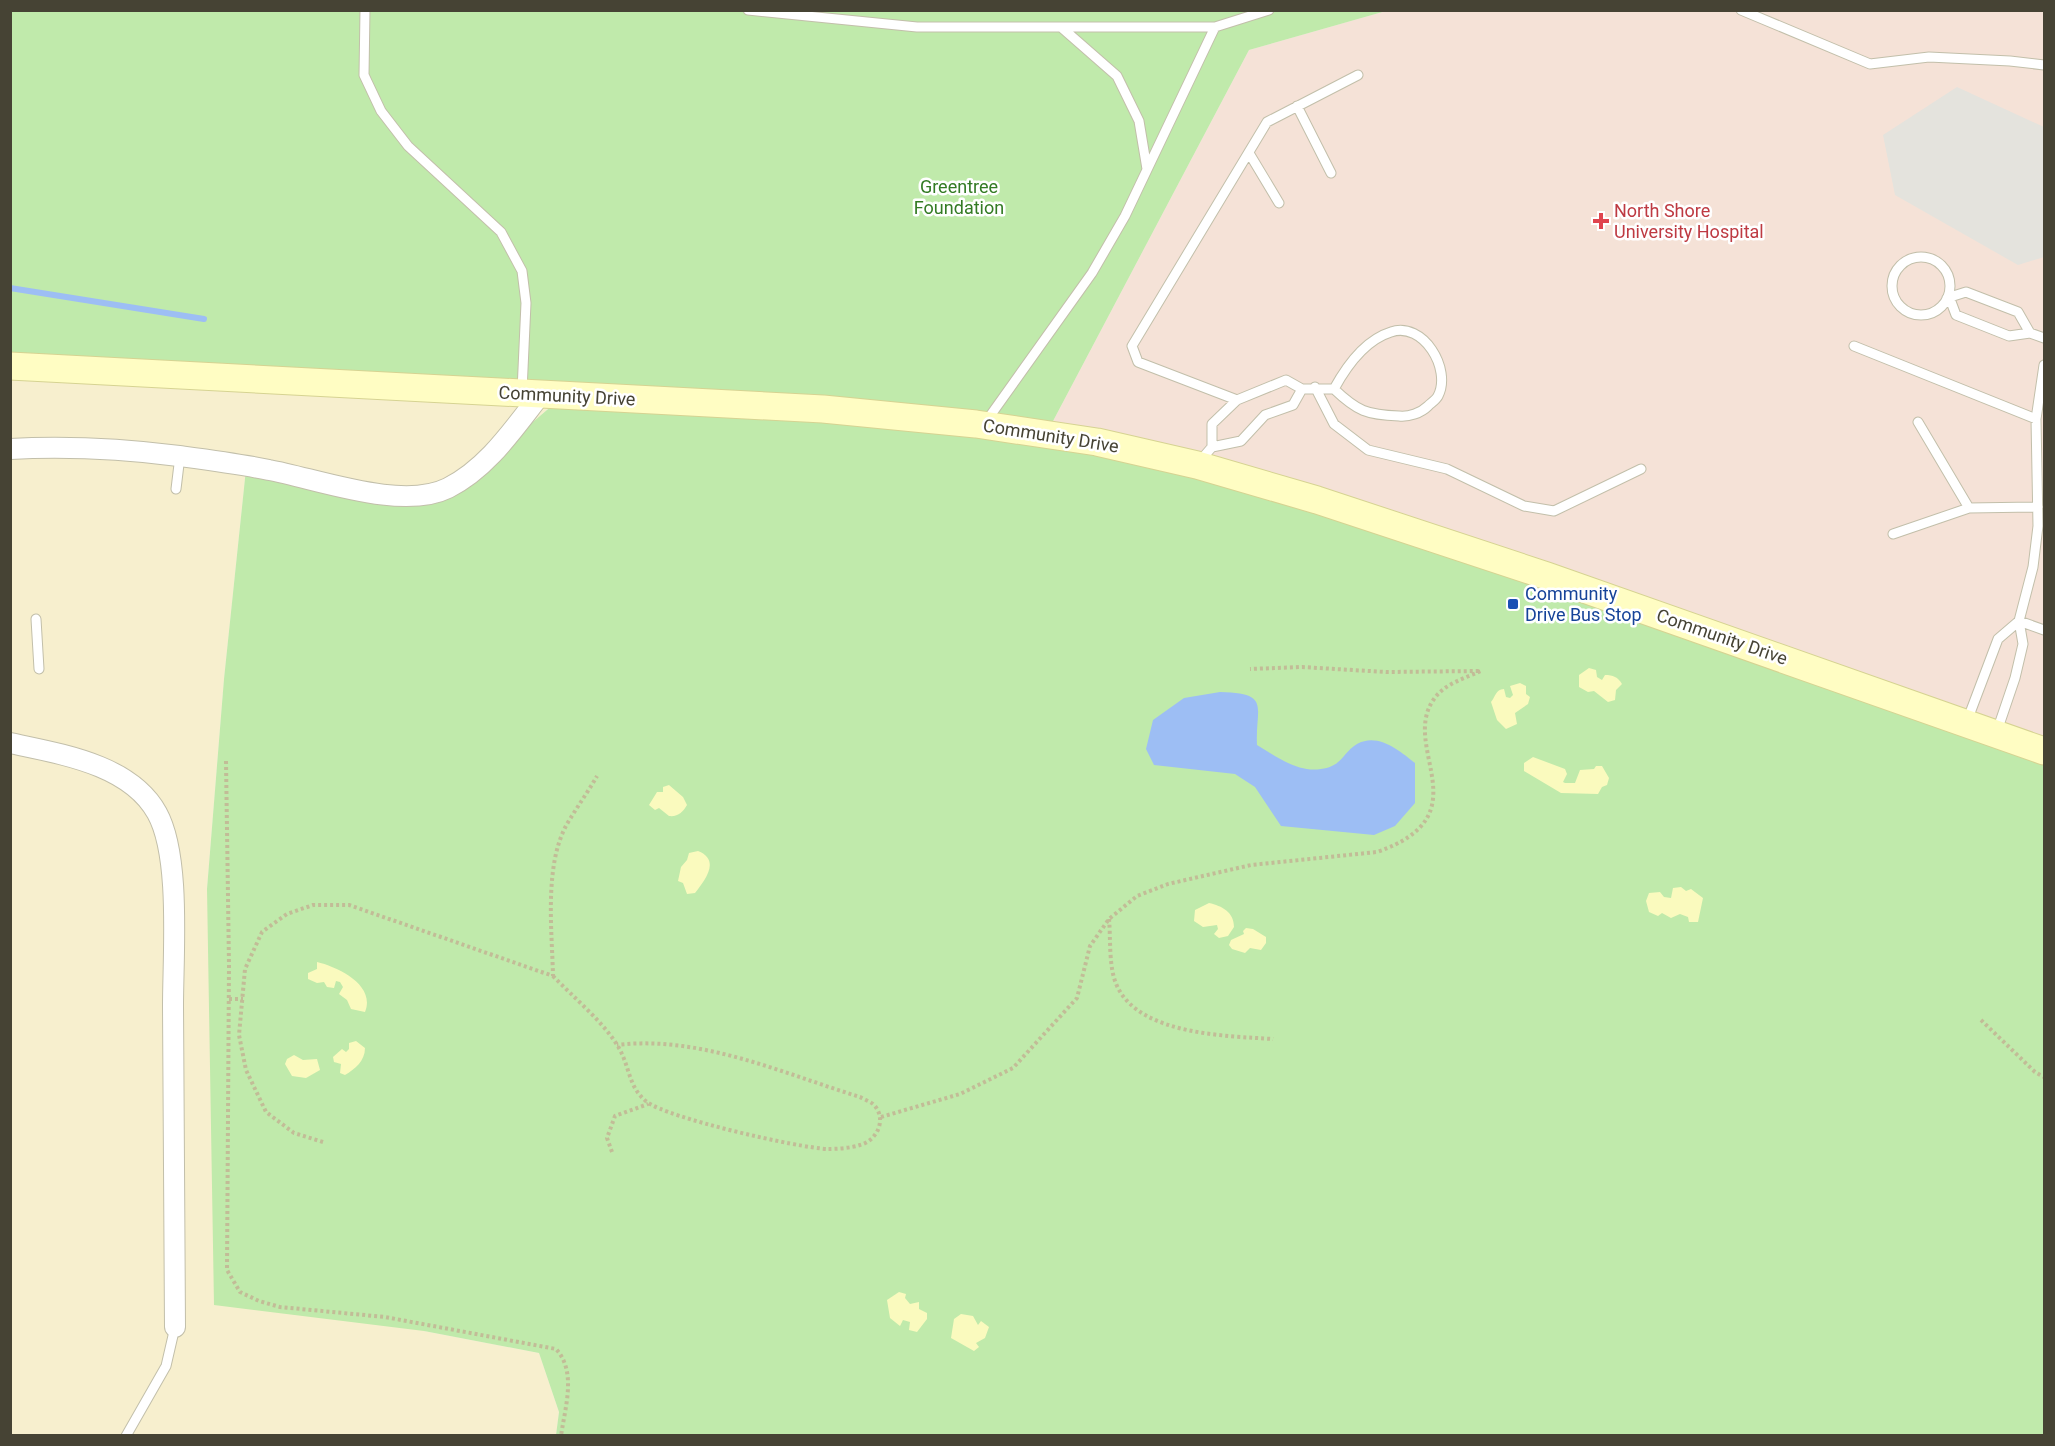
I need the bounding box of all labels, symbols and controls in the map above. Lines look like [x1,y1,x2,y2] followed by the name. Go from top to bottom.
[914,176,1004,218] park label: Greentree Foundation
[1614,200,1764,242] place label: North Shore University Hospital
[1592,212,1610,230] marker: North Shore University Hospital
[498,381,636,410] street label: Community Drive
[982,414,1120,457] street label: Community Drive
[1525,583,1642,625] place label: Community Drive Bus Stop
[1506,597,1520,611] marker: Community Drive Bus Stop
[1654,604,1790,669] street label: Community Drive

